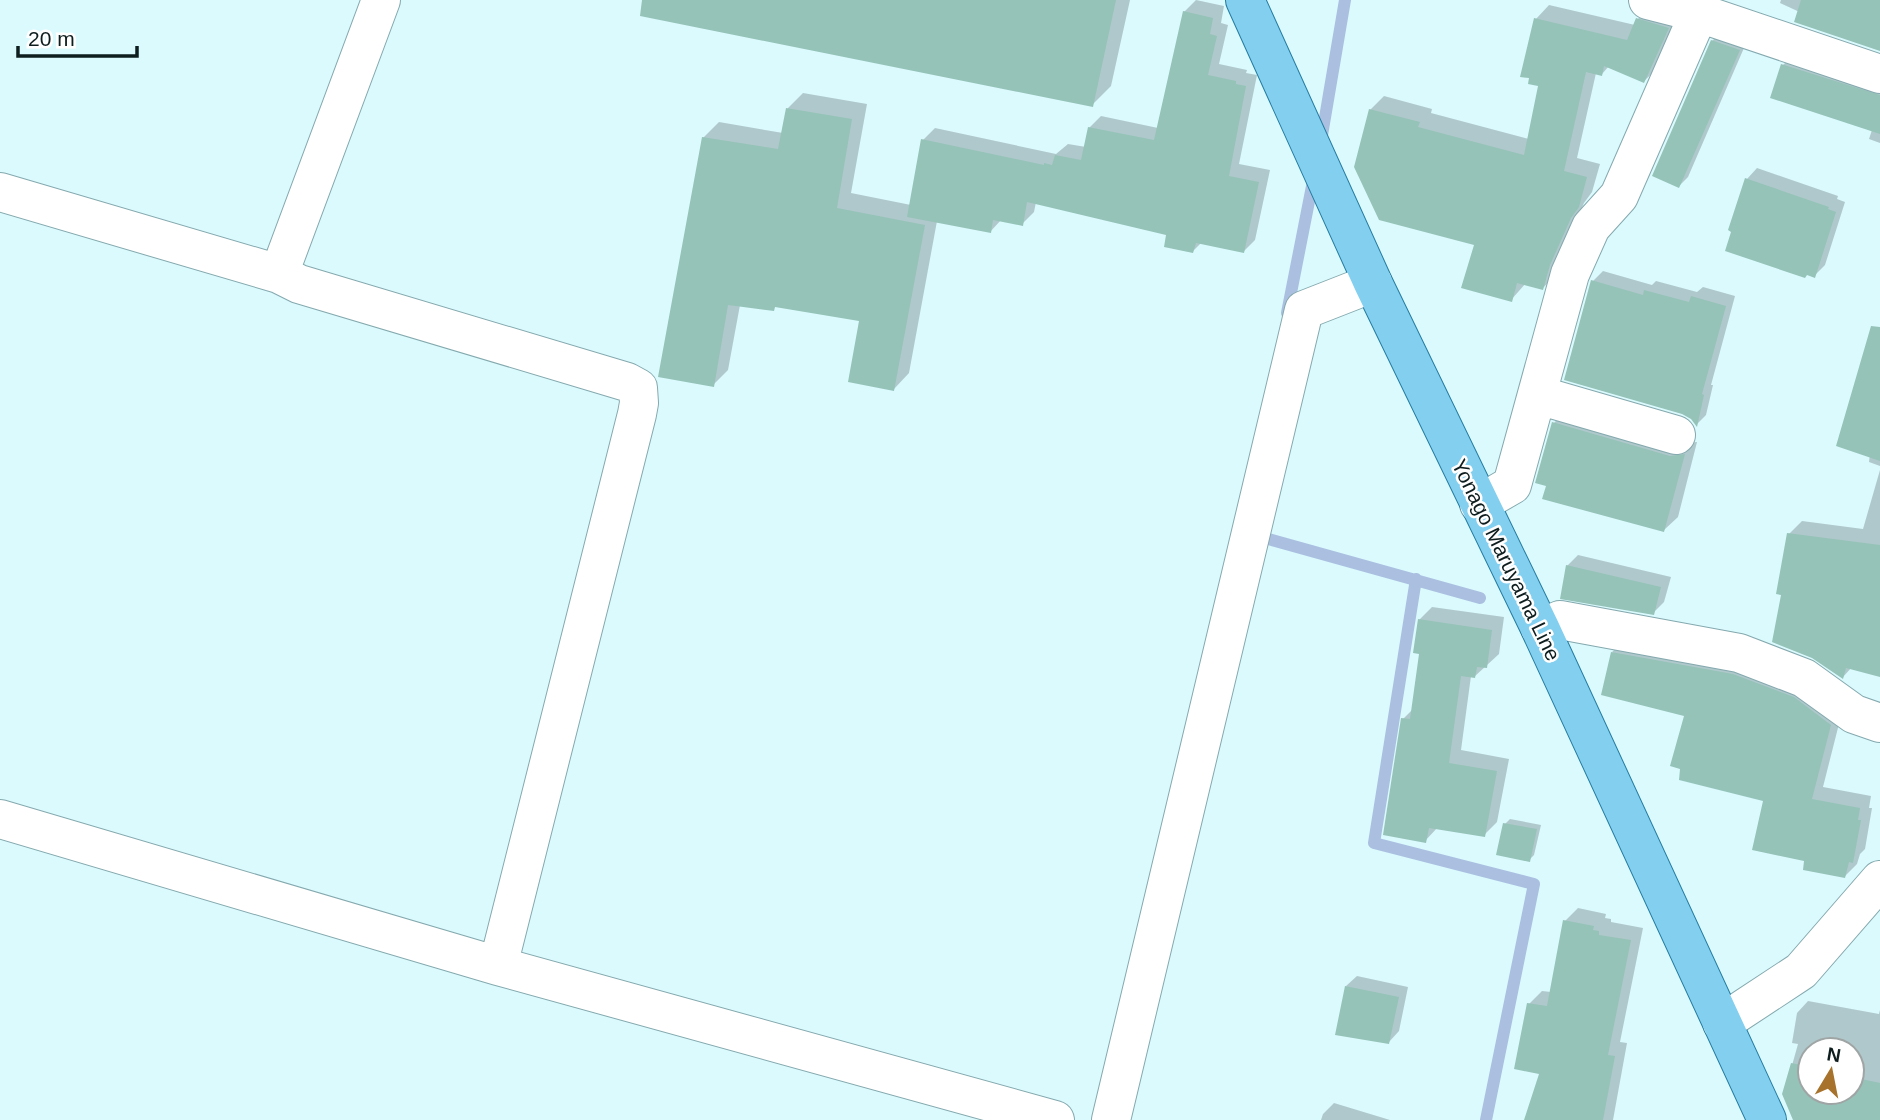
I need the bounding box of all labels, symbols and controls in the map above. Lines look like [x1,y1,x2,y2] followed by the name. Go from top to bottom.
[18,14,136,58] scale bar
[28,27,75,50] text: 20 m
[1448,455,1565,664] street label: Yonago Maruyama Line
[1796,1036,1866,1106] north arrow
[1825,1043,1842,1066] text: N

